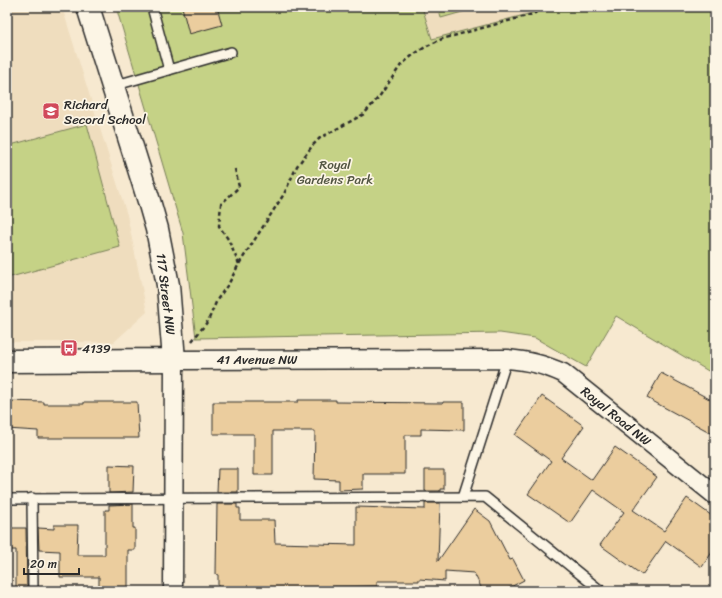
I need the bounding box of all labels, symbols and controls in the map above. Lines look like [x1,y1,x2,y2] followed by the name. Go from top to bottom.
[64,93,146,131] place label: Richard Secord School
[41,101,61,121] school or university icon: Richard Secord School
[297,153,373,191] park label: Royal Gardens Park
[150,252,183,337] street label: 117 Street NW
[82,337,111,360] place label: 4139
[59,338,79,358] bus stop icon: 4139
[216,348,298,371] street label: 41 Avenue NW
[576,380,657,452] street label: Royal Road NW
[24,550,79,576] scale bar
[30,553,57,575] text: 20 m

